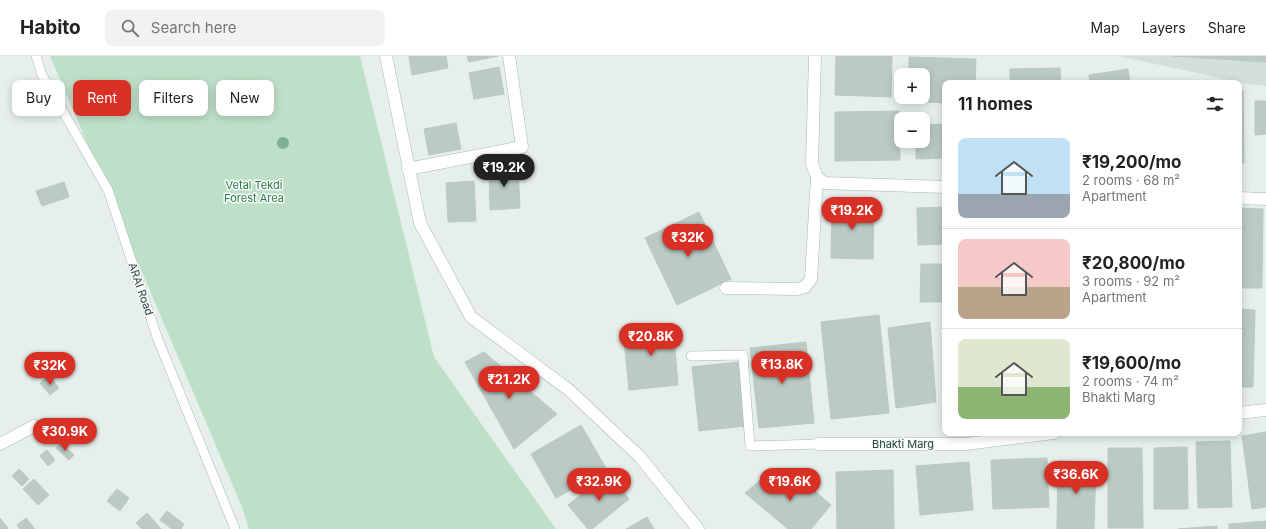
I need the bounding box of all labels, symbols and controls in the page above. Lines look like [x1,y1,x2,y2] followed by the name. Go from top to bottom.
[105,10,385,46] search box
[20,16,81,39] text: Habito
[119,17,141,39] icon: search
[151,18,237,37] text: Search here
[1091,19,1120,36] text: Map
[1142,19,1186,36] text: Layers
[1208,19,1246,36] text: Share
[894,68,930,148] map controls
[894,68,930,104] button: +
[12,80,65,116] chip: Buy
[73,80,131,116] chip: Rent
[139,80,208,116] chip: Filters
[216,80,274,116] chip: New
[1204,93,1226,115] icon: filters
[958,94,1033,114] text: 11 homes
[894,112,930,148] button: −
[1082,152,1181,172] text: ₹19,200/mo
[471,154,537,188] pin: ₹19.2K
[990,154,1038,202] icon: home
[483,159,525,175] text: ₹19.2K
[1082,172,1180,188] text: 2 rooms · 68 m²
[224,178,284,205] park label: Vetal Tekdi Forest Area
[1082,188,1147,204] text: Apartment
[819,197,885,231] pin: ₹19.2K
[831,202,873,218] text: ₹19.2K
[664,224,712,258] pin: ₹32K
[671,229,705,245] text: ₹32K
[1082,253,1185,273] text: ₹20,800/mo
[990,255,1038,303] icon: home
[125,261,157,317] street label: ARAI Road
[1082,273,1180,289] text: 3 rooms · 92 m²
[1082,289,1147,305] text: Apartment
[618,323,684,357] pin: ₹20.8K
[628,328,674,344] text: ₹20.8K
[749,351,815,385] pin: ₹13.8K
[26,352,74,386] pin: ₹32K
[1082,353,1181,373] text: ₹19,600/mo
[990,355,1038,403] icon: home
[761,356,803,372] text: ₹13.8K
[33,357,67,373] text: ₹32K
[476,366,542,400] pin: ₹21.2K
[487,371,531,387] text: ₹21.2K
[1082,373,1179,389] text: 2 rooms · 74 m²
[1082,389,1155,405] text: Bhakti Marg
[32,418,98,452] pin: ₹30.9K
[42,423,88,439] text: ₹30.9K
[872,437,934,451] street label: Bhakti Marg
[1043,461,1109,495] pin: ₹36.6K
[1053,466,1099,482] text: ₹36.6K
[566,468,632,502] pin: ₹32.9K
[757,468,823,502] pin: ₹19.6K
[576,473,622,489] text: ₹32.9K
[769,473,811,489] text: ₹19.6K

